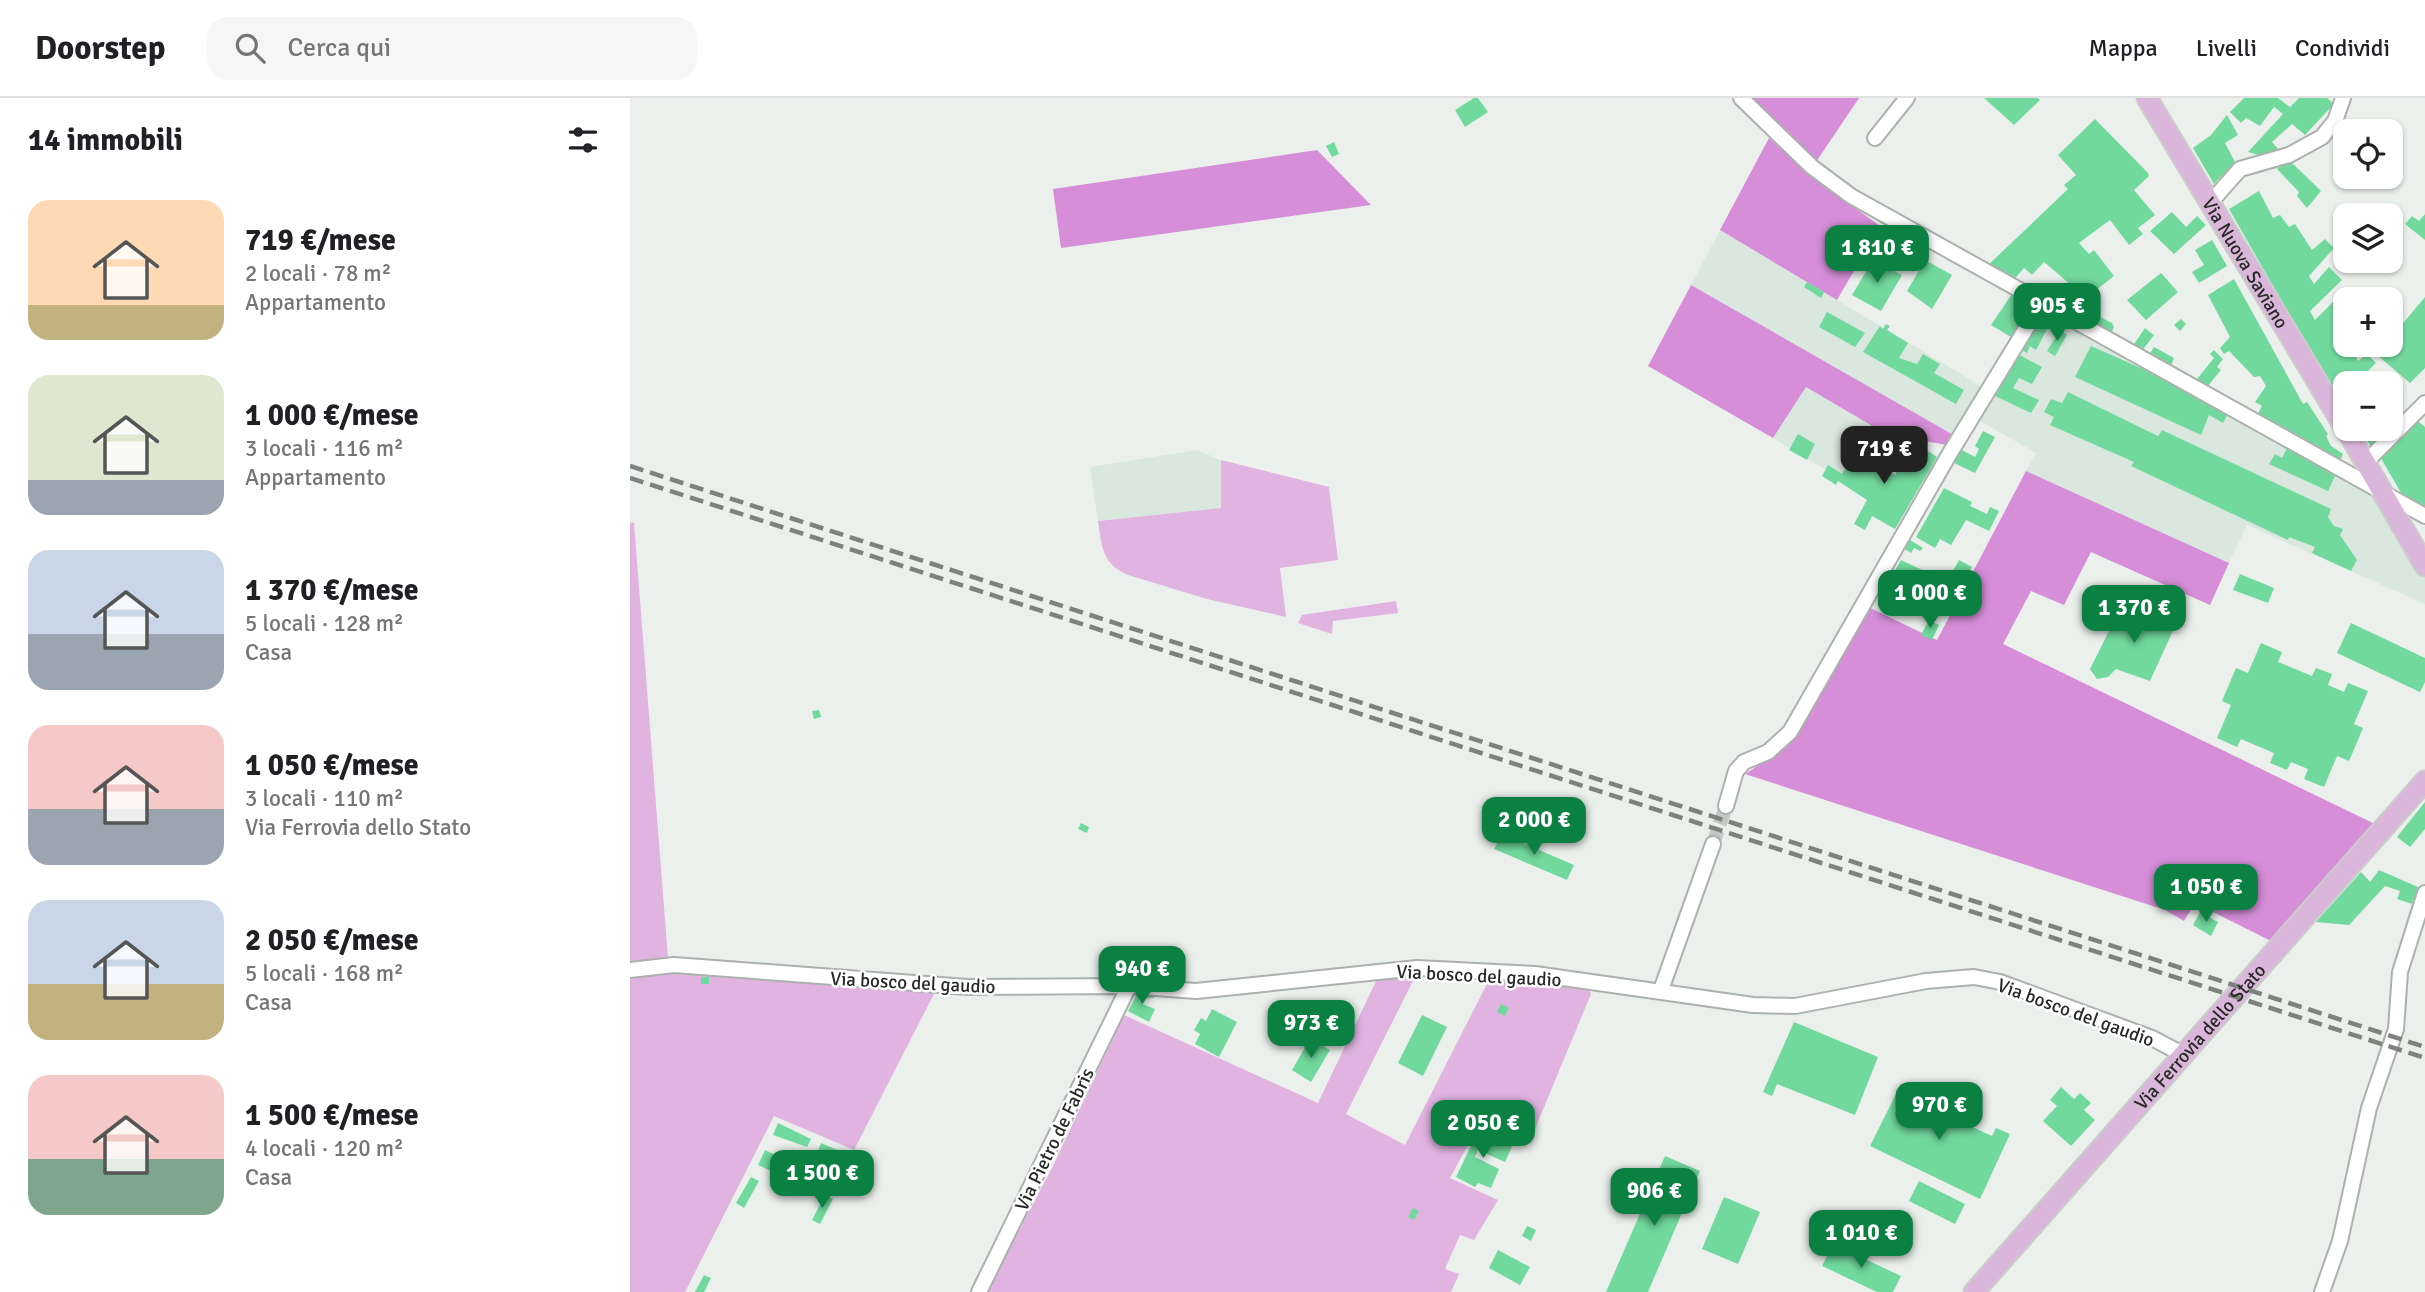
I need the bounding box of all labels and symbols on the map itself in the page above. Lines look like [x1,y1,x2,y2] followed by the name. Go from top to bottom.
[2196,193,2294,333] street label: Via Nuova Saviano
[1812,226,1942,285] pin: 1 810 €
[2008,284,2106,343] pin: 905 €
[1835,426,1933,486] pin: 719 €
[1865,570,1995,630] pin: 1 000 €
[2069,586,2199,645] pin: 1 370 €
[1469,798,1599,857] pin: 2 000 €
[2141,864,2271,924] pin: 1 050 €
[1093,946,1191,1006] pin: 940 €
[2130,959,2271,1115] street label: Via Ferrovia dello Stato
[1396,960,1562,992] street label: Via bosco del gaudio
[830,967,996,999] street label: Via bosco del gaudio
[1994,973,2158,1053] street label: Via bosco del gaudio
[1262,1000,1360,1060] pin: 973 €
[1010,1064,1100,1215] street label: Via Pietro de Fabris
[1890,1082,1988,1142] pin: 970 €
[1418,1100,1548,1160] pin: 2 050 €
[757,1150,887,1210] pin: 1 500 €
[1605,1168,1703,1228] pin: 906 €
[1796,1210,1926,1270] pin: 1 010 €

